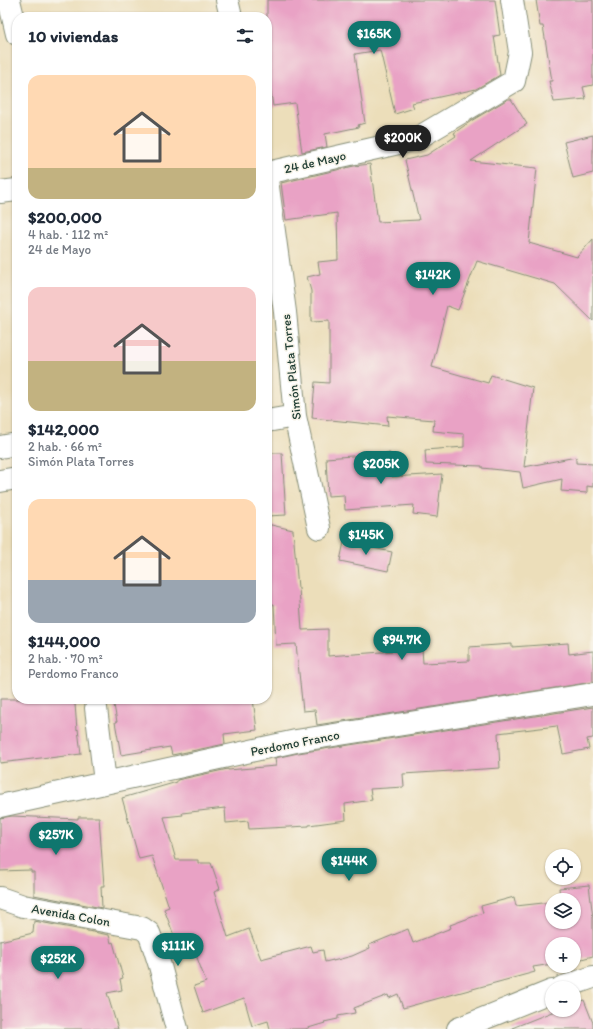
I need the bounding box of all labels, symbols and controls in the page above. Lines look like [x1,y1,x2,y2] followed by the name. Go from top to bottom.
[346,21,402,55] pin: $165K
[234,25,256,47] icon: filters
[28,26,118,46] text: 10 viviendas
[357,26,391,41] text: $165K
[106,101,178,173] icon: home
[375,125,431,159] pin: $200K
[384,130,422,145] text: $200K
[283,148,348,176] street label: 24 de Mayo
[28,207,102,227] text: $200,000
[28,227,108,242] text: 4 hab. · 112 m²
[28,242,91,257] text: 24 de Mayo
[405,262,461,296] pin: $142K
[415,267,451,282] text: $142K
[106,313,178,385] icon: home
[278,313,304,421] street label: Simón Plata Torres
[28,419,99,439] text: $142,000
[28,439,102,454] text: 2 hab. · 66 m²
[353,451,409,485] pin: $205K
[28,454,134,469] text: Simón Plata Torres
[363,456,399,471] text: $205K
[338,522,394,556] pin: $145K
[106,525,178,597] icon: home
[348,527,384,542] text: $145K
[369,627,435,661] pin: $94.7K
[28,631,100,651] text: $144,000
[382,632,422,647] text: $94.7K
[28,651,103,666] text: 2 hab. · 70 m²
[28,666,119,681] text: Perdomo Franco
[249,727,341,759] street label: Perdomo Franco
[28,822,84,856] pin: $257K
[38,827,74,842] text: $257K
[321,848,377,882] pin: $144K
[545,849,581,1017] map controls
[545,849,581,885] button: locate
[331,853,367,868] text: $144K
[545,893,581,929] button: layers
[31,901,112,929] street label: Avenida Colon
[150,933,206,967] pin: $111K
[545,937,581,973] button: +
[162,938,195,953] text: $111K
[30,946,86,980] pin: $252K
[40,951,76,966] text: $252K
[545,981,581,1017] button: −

